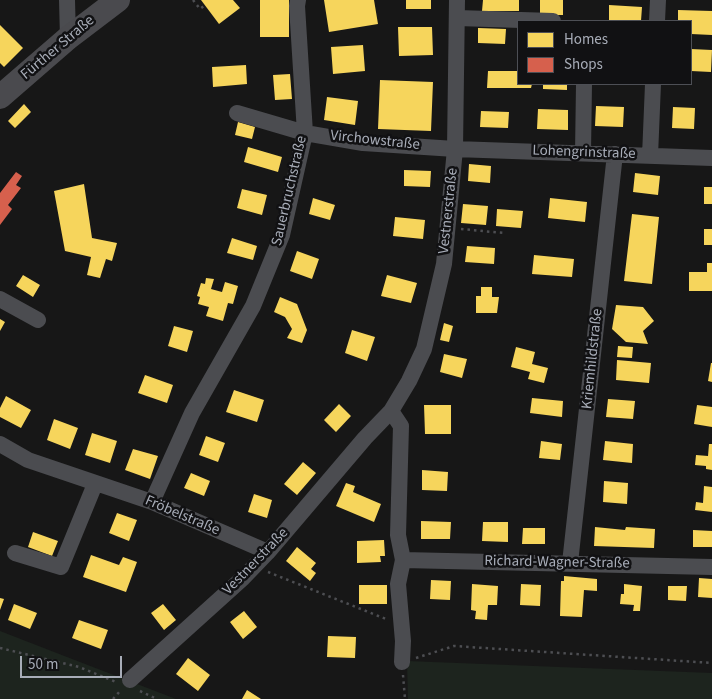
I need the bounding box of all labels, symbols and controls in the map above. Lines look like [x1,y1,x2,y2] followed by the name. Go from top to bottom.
[18,12,98,84] street label: Fürther Straße
[517,20,692,85] legend
[564,29,608,50] text: Homes
[564,54,603,75] text: Shops
[329,127,421,155] street label: Virchowstraße
[269,134,311,248] street label: Sauerbruchstraße
[532,142,636,164] street label: Lohengrinstraße
[436,167,462,255] street label: Vestnerstraße
[579,308,607,410] street label: Kriemhildstraße
[142,492,222,540] street label: Fröbelstraße
[220,525,292,599] street label: Vestnerstraße
[484,553,630,573] street label: Richard-Wagner-Straße
[22,646,125,678] scale bar
[28,654,58,675] text: 50 m

